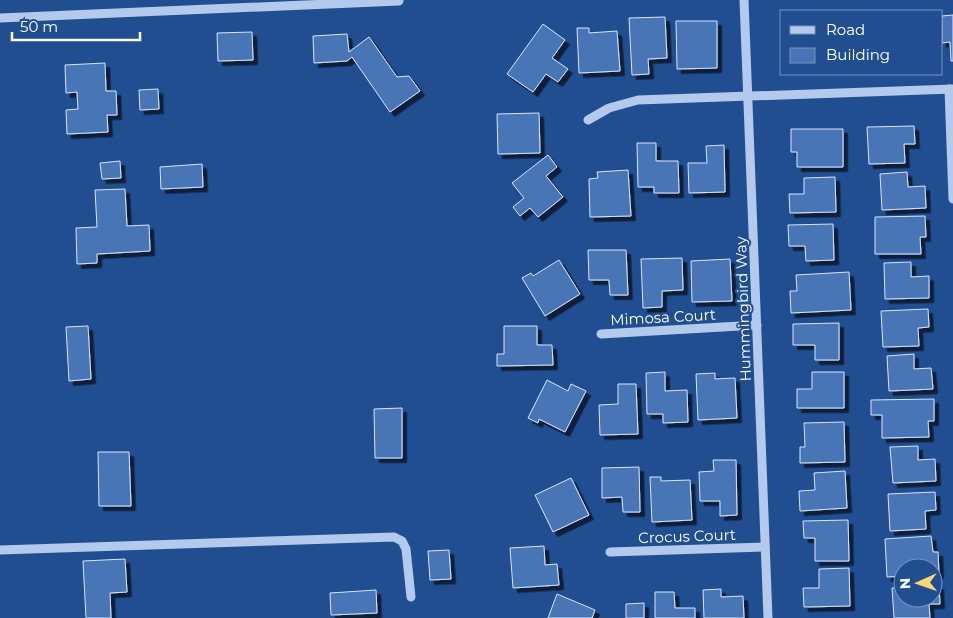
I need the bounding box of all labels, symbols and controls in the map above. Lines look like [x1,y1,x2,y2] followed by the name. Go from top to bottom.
[12,10,140,42] scale bar
[780,10,943,75] legend
[20,17,58,36] text: 50 m
[826,20,865,39] text: Road
[826,45,890,64] text: Building
[731,235,755,382] street label: Hummingbird Way
[610,305,716,329] street label: Mimosa Court
[638,525,736,547] street label: Crocus Court
[893,558,943,608] north arrow
[896,577,914,589] text: N

